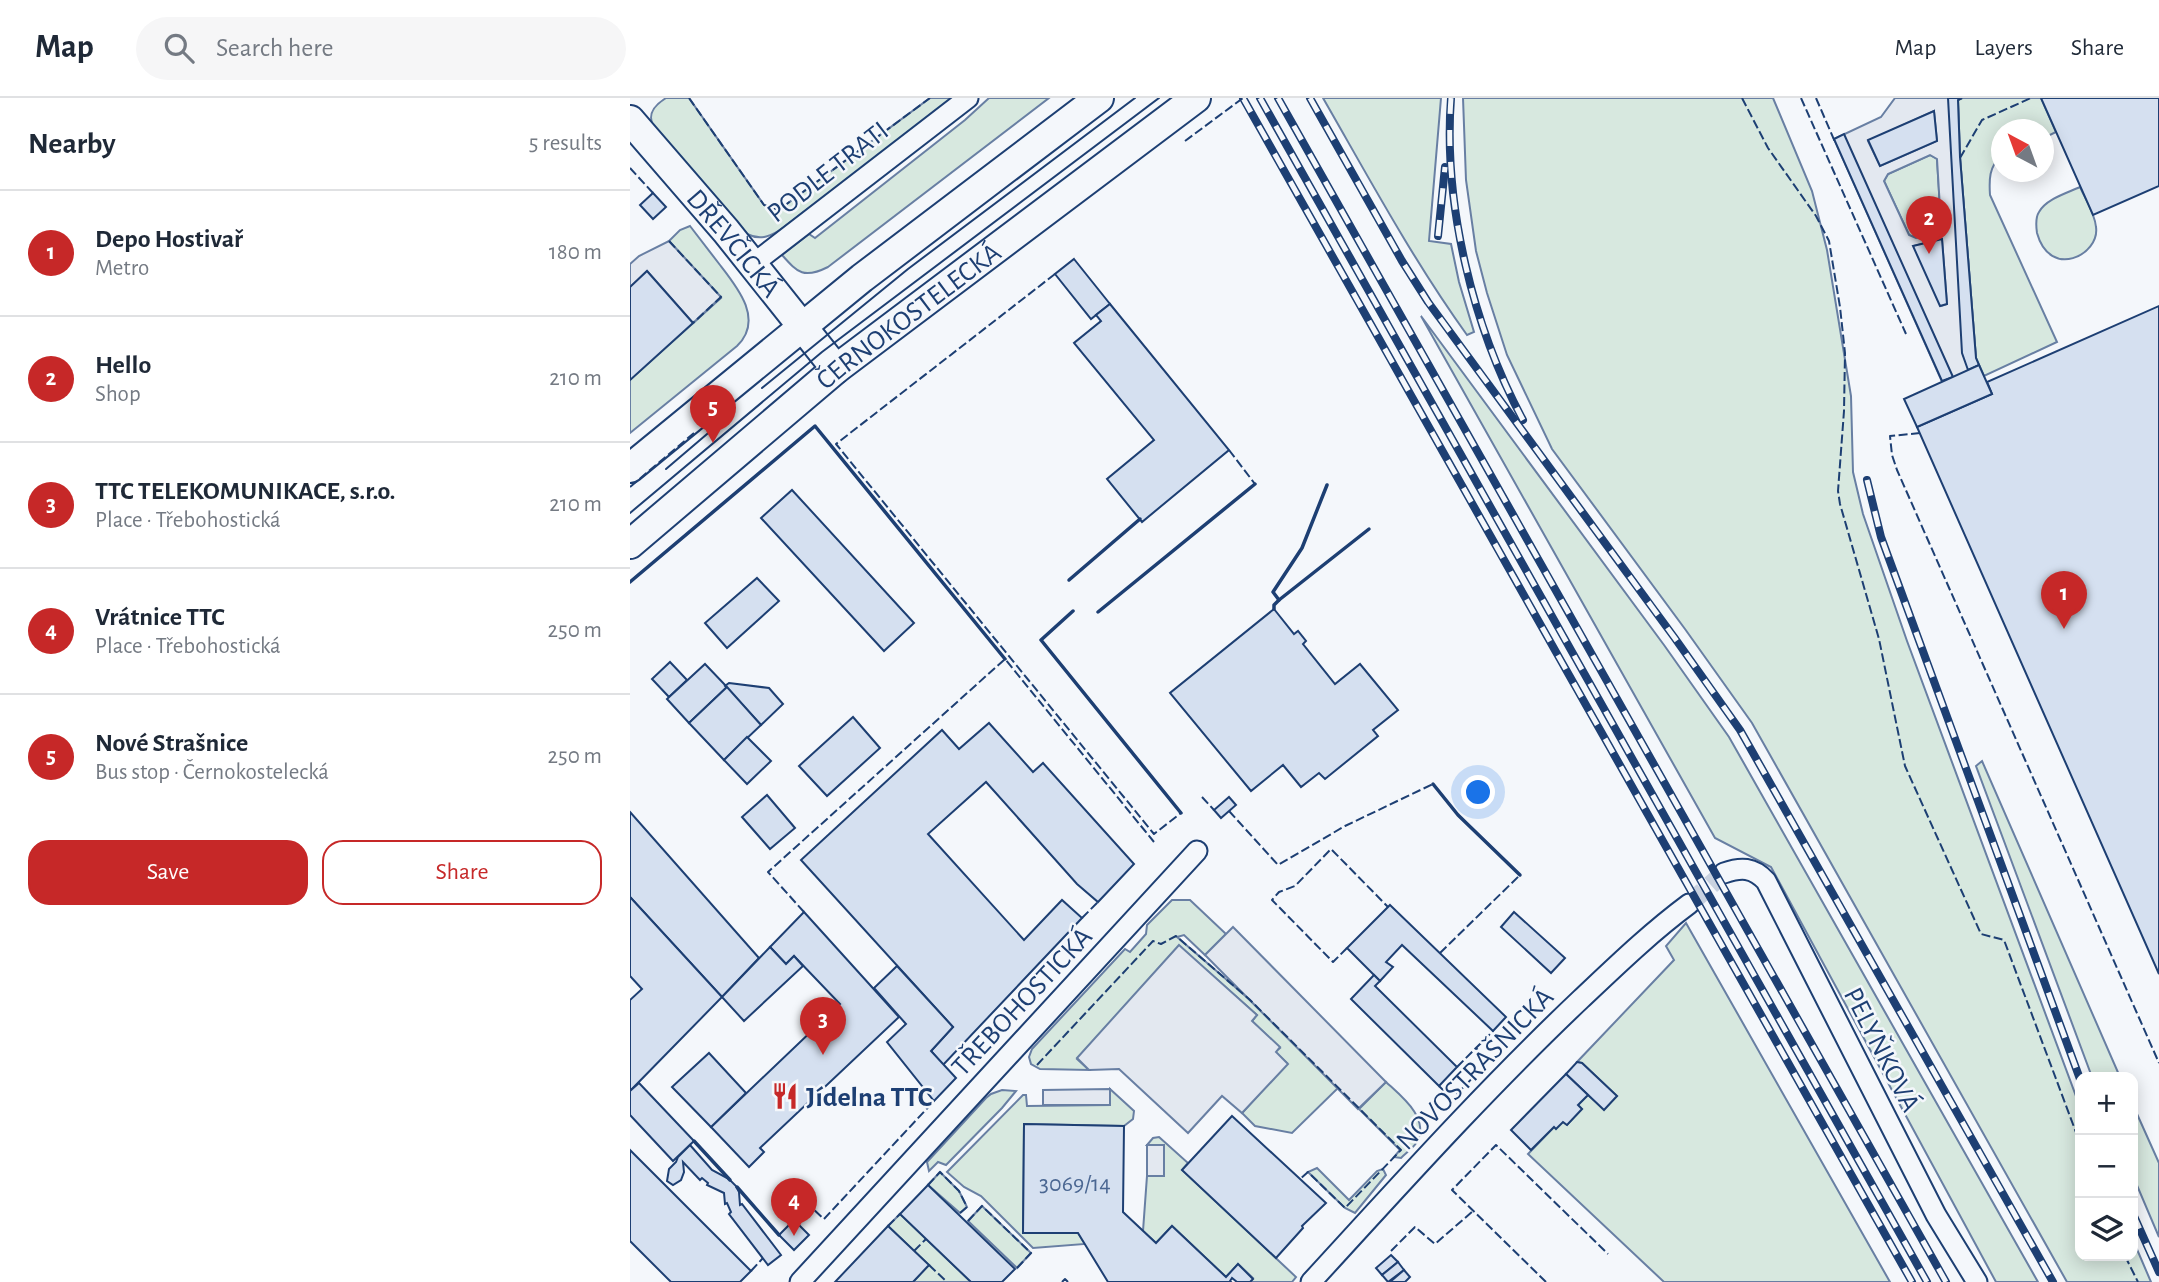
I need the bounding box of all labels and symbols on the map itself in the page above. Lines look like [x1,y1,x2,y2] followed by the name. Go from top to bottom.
[762,117,894,228] street label: PODLE TRATI
[1991,119,2054,182] north arrow
[681,185,787,303] street label: DŘEVČICKÁ
[1906,196,1952,254] pin: 2
[810,236,1006,395] street label: ČERNOKOSTELECKÁ
[690,385,736,443] pin: 5
[2041,571,2087,629] pin: 1
[1461,775,1495,809] your location
[945,921,1098,1082] street label: TŘEBOHOSTICKÁ
[1389,981,1559,1156] street label: NOVOSTRAŠNICKÁ
[1838,982,1927,1117] street label: PELYŇKOVÁ
[800,997,846,1055] pin: 3
[770,1081,800,1111] restaurant icon: Jídelna TTC
[806,1084,933,1112] place label: Jídelna TTC
[1039,1172,1111,1196] house number: 3069/14
[771,1178,817,1236] pin: 4

